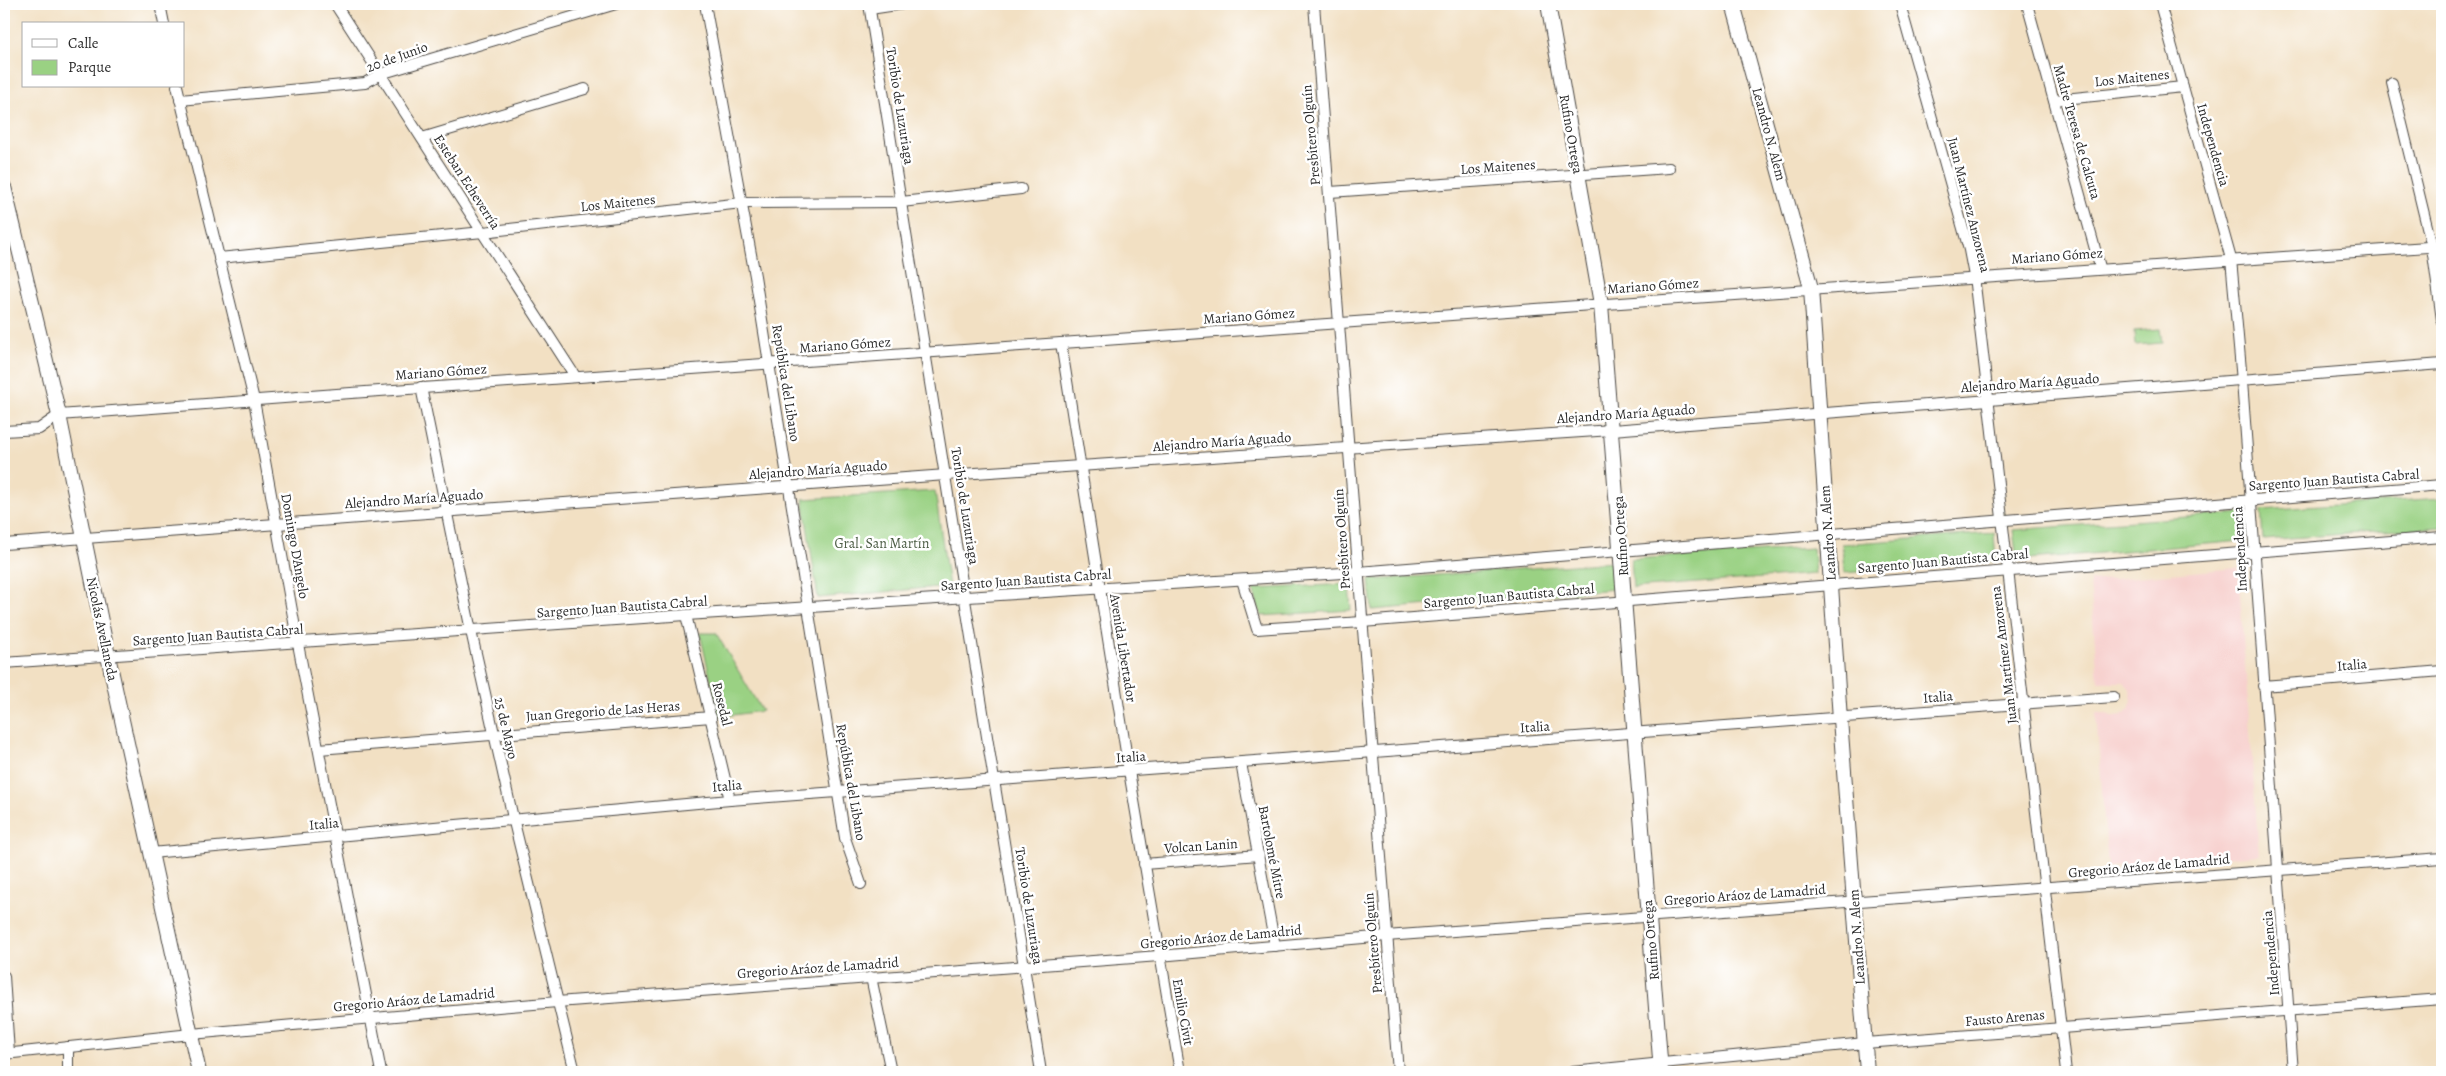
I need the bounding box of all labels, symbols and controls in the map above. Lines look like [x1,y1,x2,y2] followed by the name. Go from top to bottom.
[22,22,185,88] legend
[68,33,99,53] text: Calle
[364,37,430,77] street label: 20 de Junio
[881,46,919,166] street label: Toribio de Luzuriaga
[68,57,111,77] text: Parque
[2049,62,2105,202] street label: Madre Teresa de Calcuta
[2094,65,2170,91] street label: Los Maitenes
[1297,84,1325,186] street label: Presbítero Olguín
[1747,85,1791,183] street label: Leandro N. Alem
[1555,93,1587,176] street label: Rufino Ortega
[2192,101,2234,189] street label: Independencia
[429,131,505,234] street label: Esteban Echeverría
[1943,135,1995,275] street label: Juan Martínez Anzorena
[1460,155,1536,179] street label: Los Maitenes
[580,190,656,216] street label: Los Maitenes
[2011,243,2103,269] street label: Mariano Gómez
[1607,273,1699,299] street label: Mariano Gómez
[1203,303,1295,329] street label: Mariano Gómez
[767,323,805,443] street label: República del Libano
[799,332,891,358] street label: Mariano Gómez
[395,359,487,385] street label: Mariano Gómez
[1959,369,2100,397] street label: Alejandro María Aguado
[1555,400,1696,428] street label: Alejandro María Aguado
[1151,428,1292,456] street label: Alejandro María Aguado
[946,446,984,566] street label: Toribio de Luzuriaga
[747,456,888,484] street label: Alejandro María Aguado
[2248,465,2421,495] street label: Sargento Juan Bautista Cabral
[1815,484,1841,581] street label: Leandro N. Alem
[343,485,484,513] street label: Alejandro María Aguado
[1329,488,1355,590] street label: Presbítero Olguín
[276,492,314,600] street label: Domingo D'Angelo
[1609,495,1633,577] street label: Rufino Ortega
[2228,505,2252,592] street label: Independencia
[835,534,930,553] park label: Gral. San Martín
[1857,544,2030,578] street label: Sargento Juan Bautista Cabral
[940,565,1113,595] street label: Sargento Juan Bautista Cabral
[82,575,122,683] street label: Nicolás Avellaneda
[1423,579,1596,613] street label: Sargento Juan Bautista Cabral
[1986,585,2022,725] street label: Juan Martínez Anzorena
[1105,591,1141,704] street label: Avenida Libertador
[536,592,709,622] street label: Sargento Juan Bautista Cabral
[132,620,305,650] street label: Sargento Juan Bautista Cabral
[2336,654,2368,676] street label: Italia
[707,680,737,728] street label: Rosedal
[1922,686,1954,708] street label: Italia
[490,695,522,761] street label: 25 de Mayo
[525,696,681,726] street label: Juan Gregorio de Las Heras
[1519,716,1551,738] street label: Italia
[831,722,871,842] street label: República del Libano
[1115,746,1147,768] street label: Italia
[711,775,743,797] street label: Italia
[1254,804,1290,900] street label: Bartolomé Mitre
[308,813,340,835] street label: Italia
[1163,834,1239,858] street label: Volcan Lanin
[1010,846,1048,966] street label: Toribio de Luzuriaga
[2067,849,2231,883] street label: Gregorio Aráoz de Lamadrid
[1664,880,1827,910] street label: Gregorio Aráoz de Lamadrid
[1844,888,1870,985] street label: Leandro N. Alem
[1359,892,1387,994] street label: Presbítero Olguín
[1638,899,1664,981] street label: Rufino Ortega
[2258,909,2284,996] street label: Independencia
[1139,920,1303,954] street label: Gregorio Aráoz de Lamadrid
[737,953,900,983] street label: Gregorio Aráoz de Lamadrid
[1168,977,1198,1047] street label: Emilio Civit
[332,983,496,1017] street label: Gregorio Aráoz de Lamadrid
[1964,1005,2046,1031] street label: Fausto Arenas

